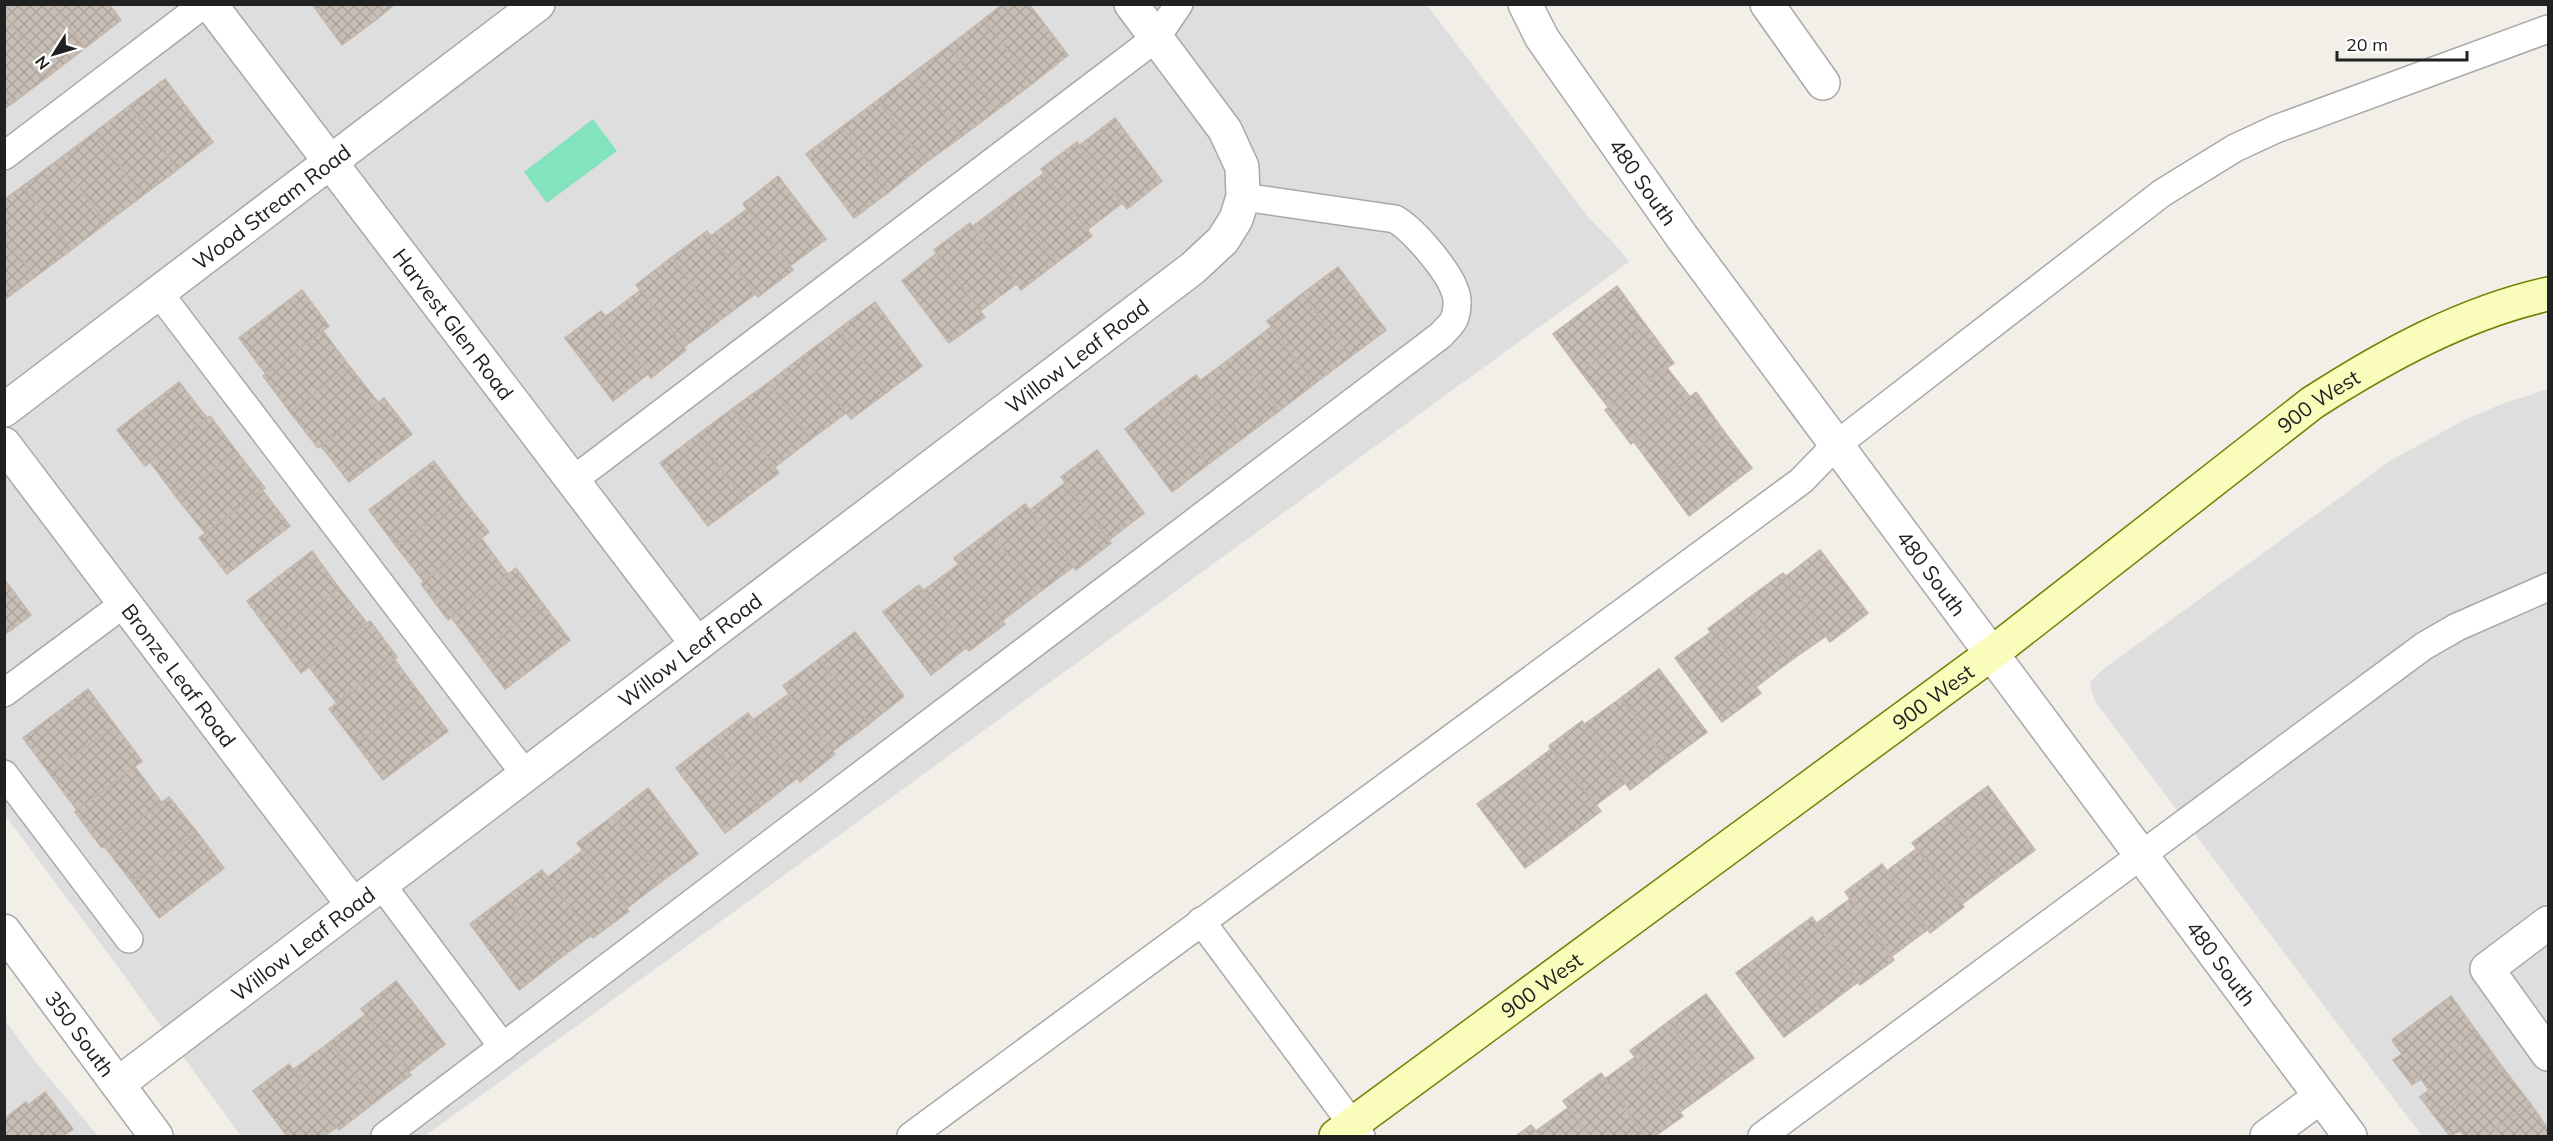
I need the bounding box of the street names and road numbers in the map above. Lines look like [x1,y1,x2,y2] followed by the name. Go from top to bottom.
[1604,133,1683,230] street label: 480 South
[187,138,356,275] street label: Wood Stream Road
[387,243,519,405] street label: Harvest Glen Road
[1000,293,1154,419] street label: Willow Leaf Road
[2272,364,2364,438] street label: 900 West
[1891,525,1972,621] street label: 480 South
[613,587,767,713] street label: Willow Leaf Road
[116,598,242,752] street label: Bronze Leaf Road
[1887,658,1979,735] street label: 900 West
[226,881,380,1007] street label: Willow Leaf Road
[2181,915,2262,1011] street label: 480 South
[1496,946,1587,1023] street label: 900 West
[40,986,121,1082] street label: 350 South

